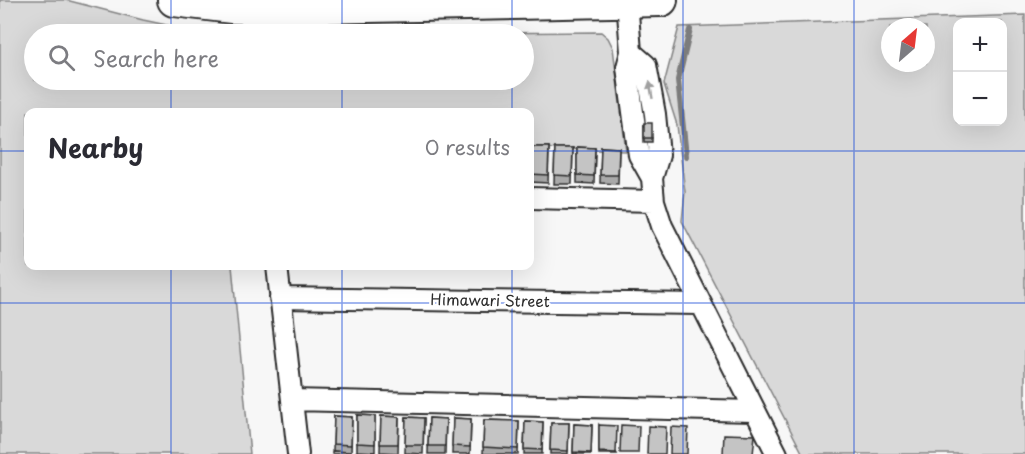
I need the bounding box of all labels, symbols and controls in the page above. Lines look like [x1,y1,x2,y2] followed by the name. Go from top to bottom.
[881,18,935,72] north arrow
[953,18,1007,126] map controls
[953,18,1007,72] button: +
[24,24,534,90] search box
[45,41,78,74] icon: search
[93,41,219,74] text: Search here
[953,72,1007,126] button: −
[646,80,655,99] one-way arrow
[48,128,143,167] text: Nearby
[425,132,510,162] text: 0 results
[430,287,550,312] street label: Himawari Street

